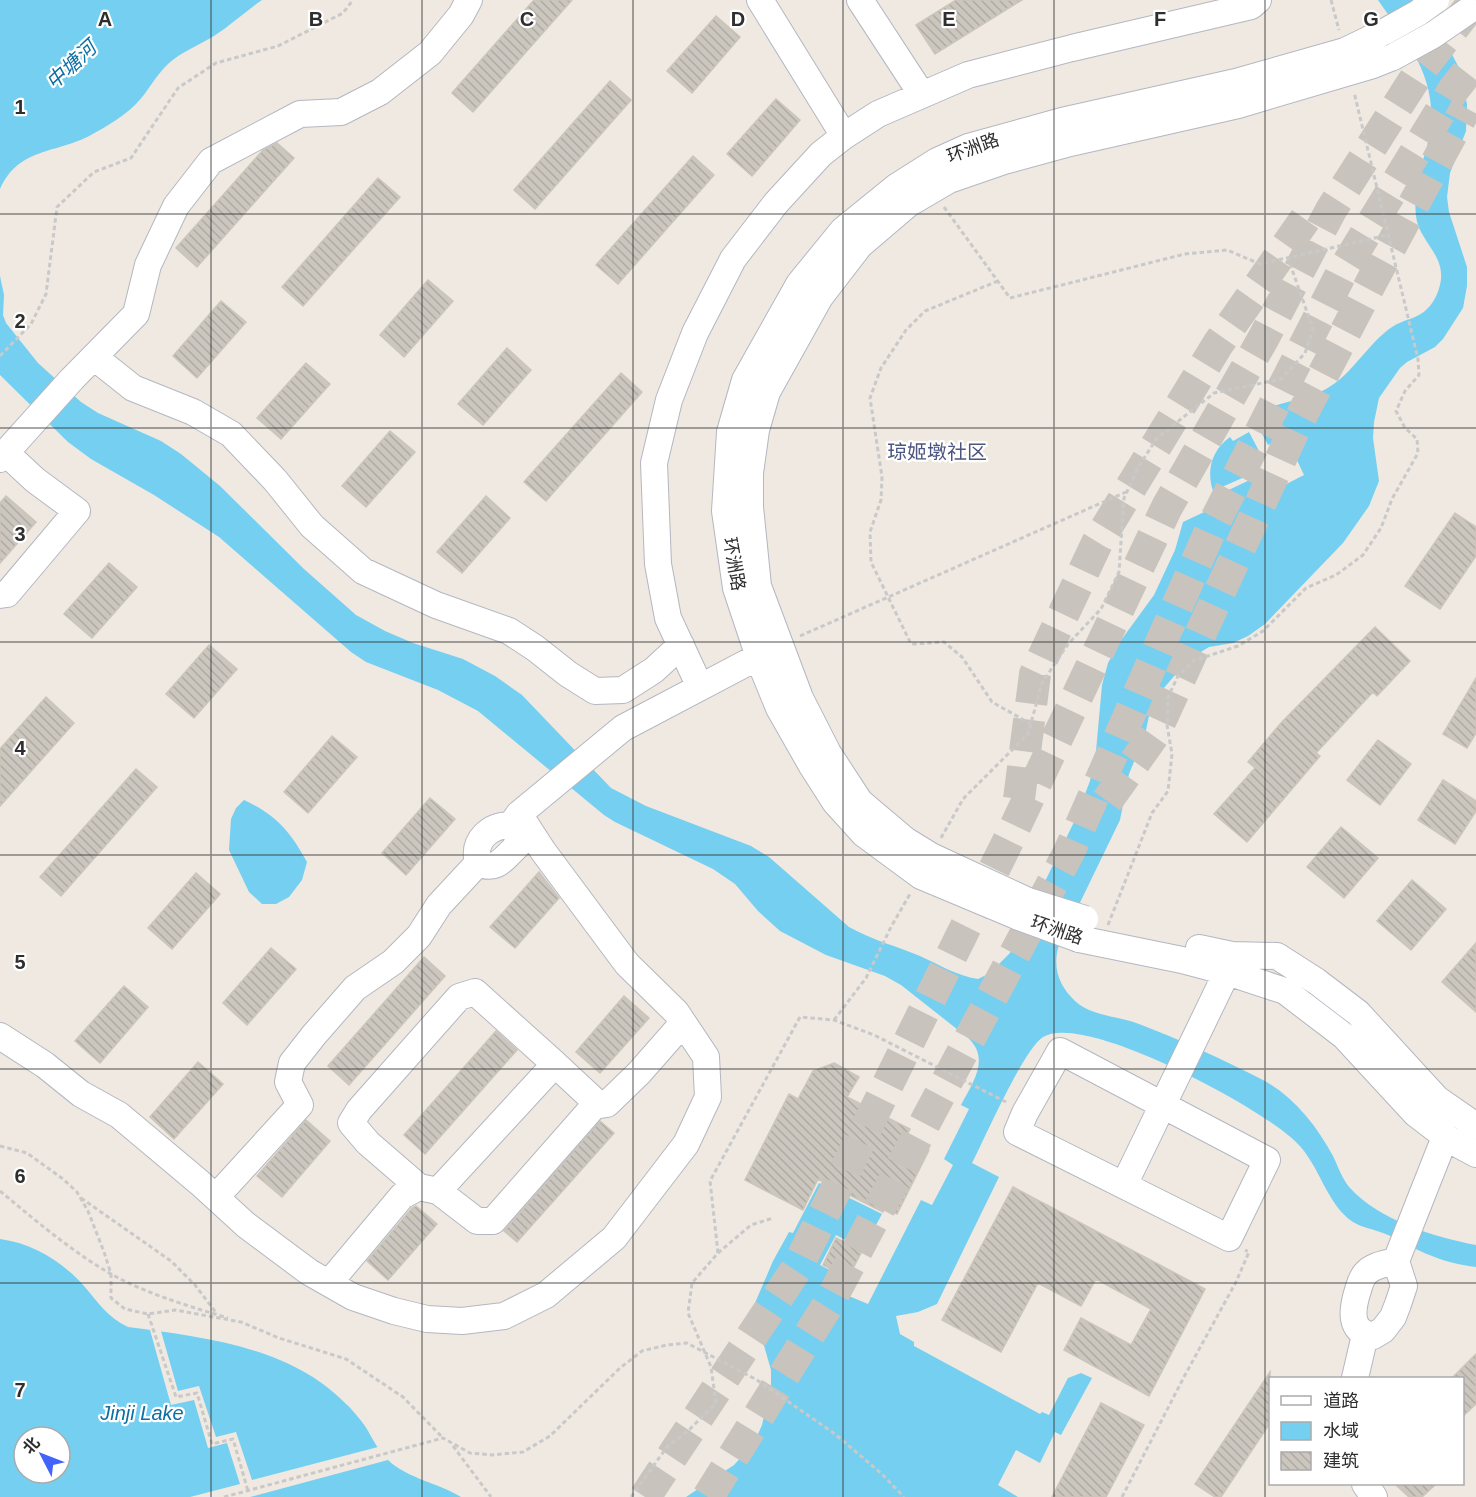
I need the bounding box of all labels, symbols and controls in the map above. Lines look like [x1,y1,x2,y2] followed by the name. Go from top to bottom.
[98,8,112,30] text: A
[309,8,323,30] text: B
[520,8,534,30] text: C
[731,8,745,30] text: D
[942,8,956,30] text: E
[1154,8,1166,30] text: F
[1363,8,1379,30] text: G
[42,34,103,94] water label: 中塘河
[14,96,26,118] text: 1
[944,129,1002,167] street label: 环洲路
[14,310,26,332] text: 2
[887,441,987,463] district label: 琼姬墩社区
[14,523,26,545] text: 3
[719,536,749,592] street label: 环洲路
[14,737,26,759] text: 4
[1028,912,1086,948] street label: 环洲路
[14,951,26,973] text: 5
[14,1165,26,1187] text: 6
[1269,1377,1464,1485] legend
[14,1379,26,1401] text: 7
[1323,1391,1359,1411] text: 道路
[99,1402,184,1424] water label: Jinji Lake
[1323,1421,1359,1441] text: 水域
[12,1425,72,1485] north arrow
[20,1434,43,1457] text: 北
[1323,1451,1359,1471] text: 建筑

